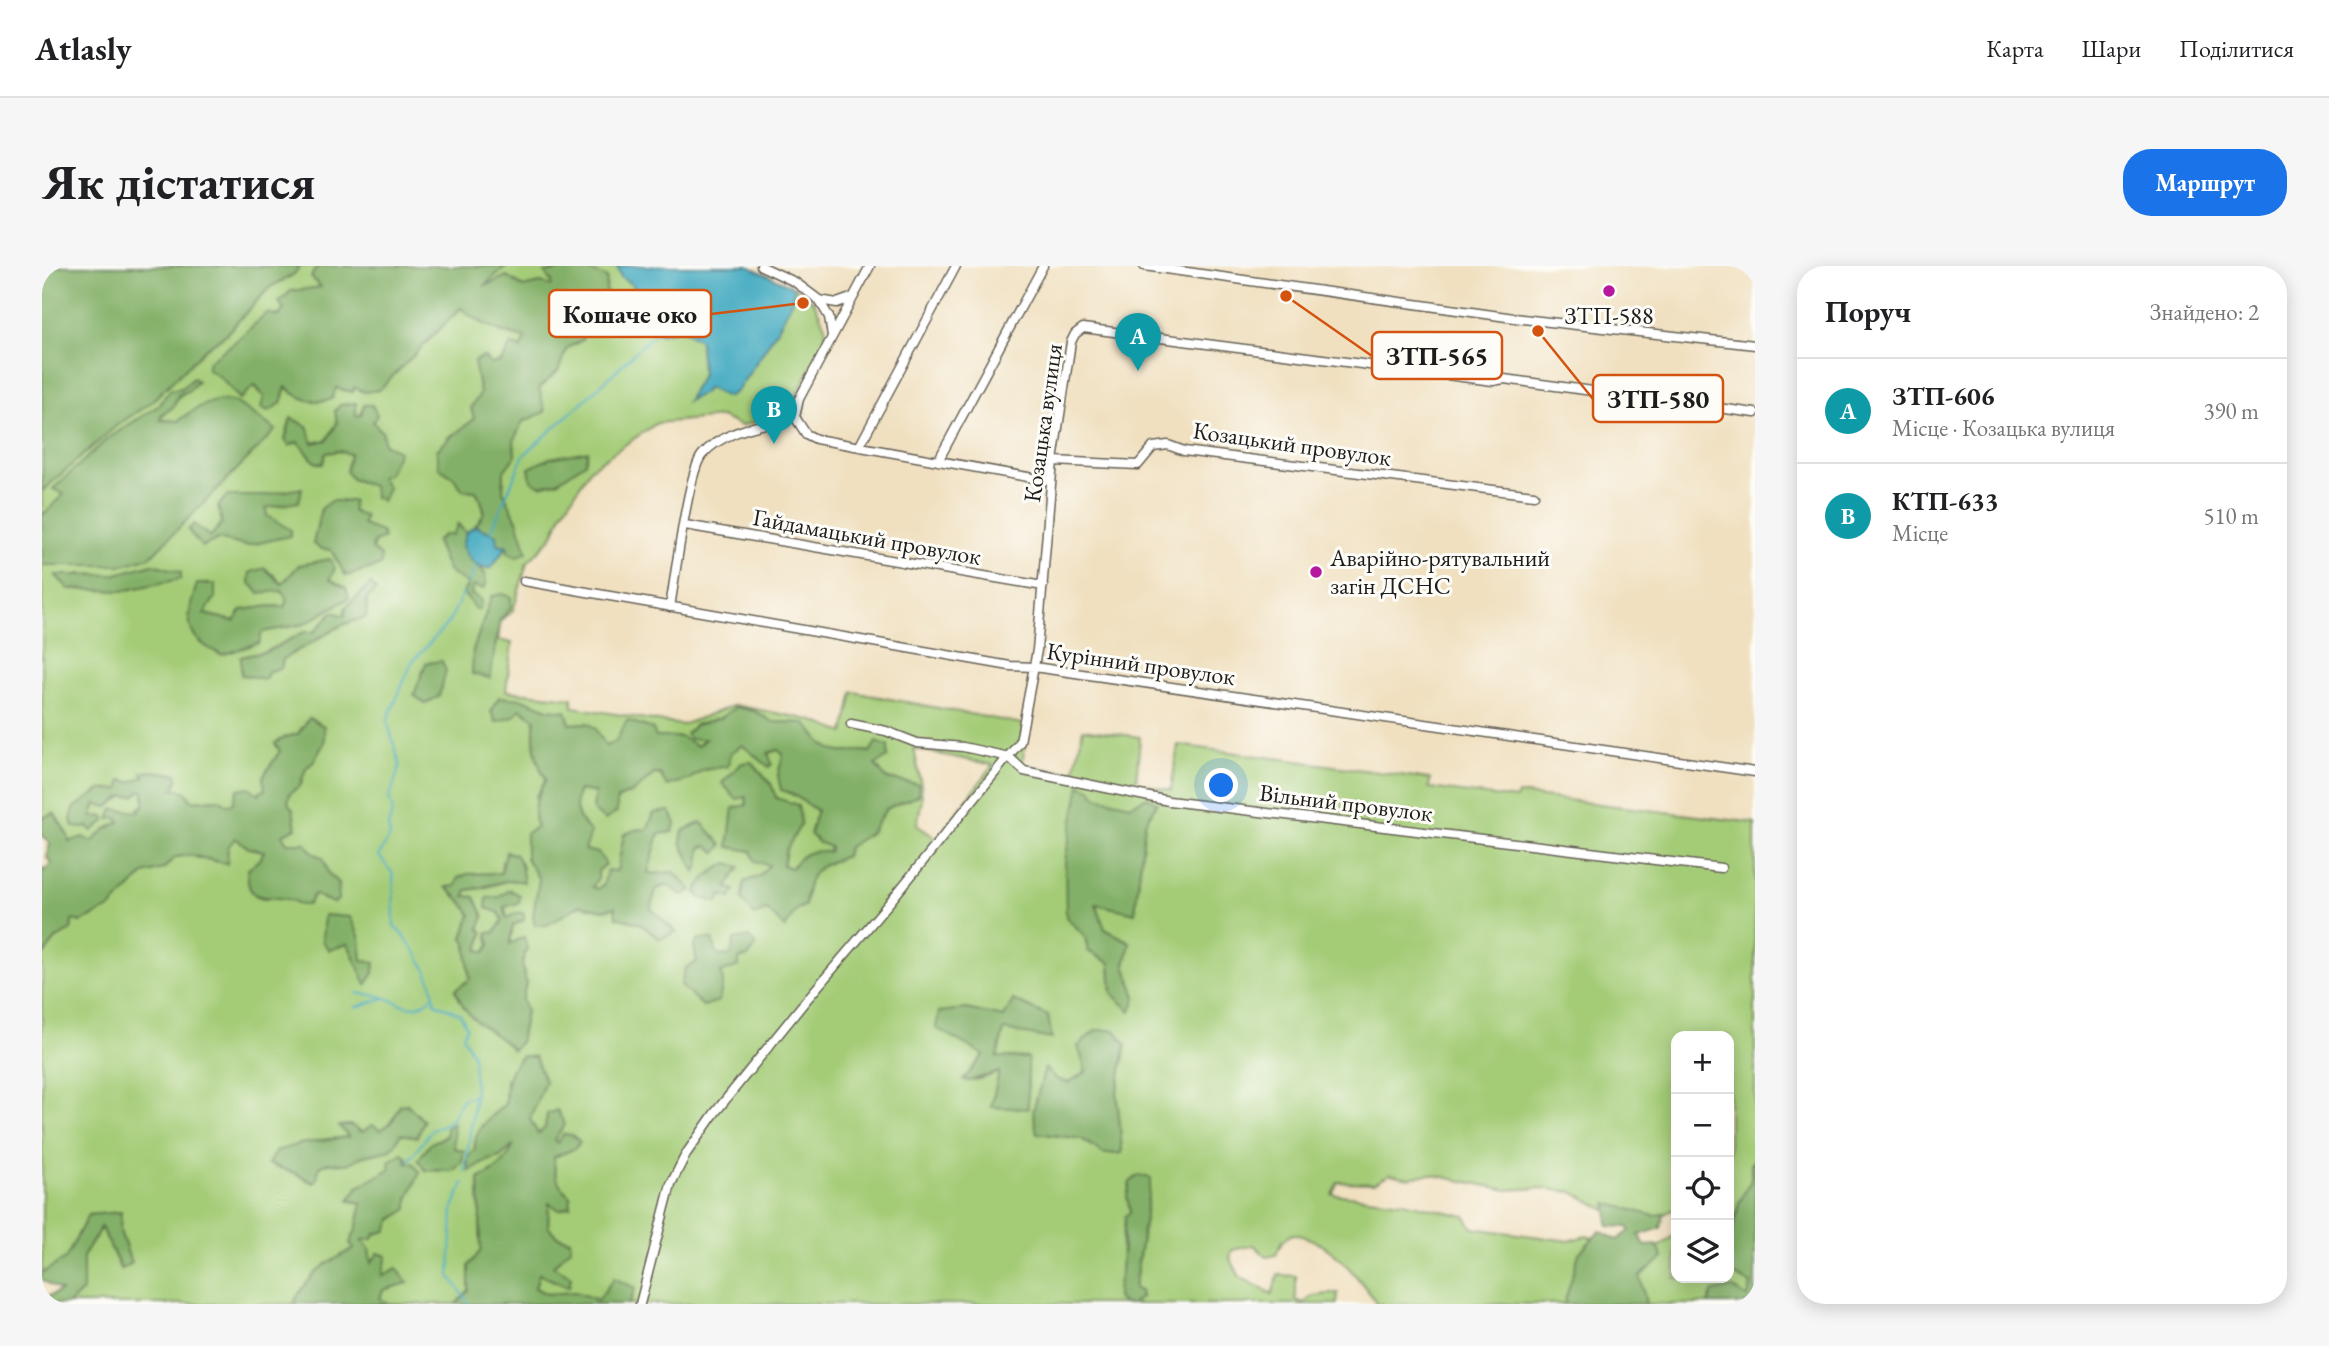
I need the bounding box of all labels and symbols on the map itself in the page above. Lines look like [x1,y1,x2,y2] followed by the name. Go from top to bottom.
[1601,283,1617,299] marker: ЗТП-588
[549,290,711,337] callout: Кошаче око
[563,297,697,331] text: Кошаче око
[1565,300,1653,331] place label: ЗТП-588
[1115,313,1161,371] pin: A
[1372,332,1502,379] callout: ЗТП-565
[1386,339,1488,373] text: ЗТП-565
[1016,341,1069,504] street label: Козацька вулиця
[1593,375,1723,422] callout: ЗТП-580
[1607,382,1709,416] text: ЗТП-580
[751,386,797,444] pin: B
[1191,414,1394,473] street label: Козацький провулок
[750,501,984,572] street label: Гайдамацький провулок
[1329,542,1550,601] place label: Аварійно-рятувальний загін ДСНС
[1308,564,1324,580] marker: Аварійно-рятувальний загін ДСНС
[1045,635,1238,692] street label: Курінний провулок
[1204,768,1238,802] your location
[1258,776,1435,829] street label: Вільний провулок

